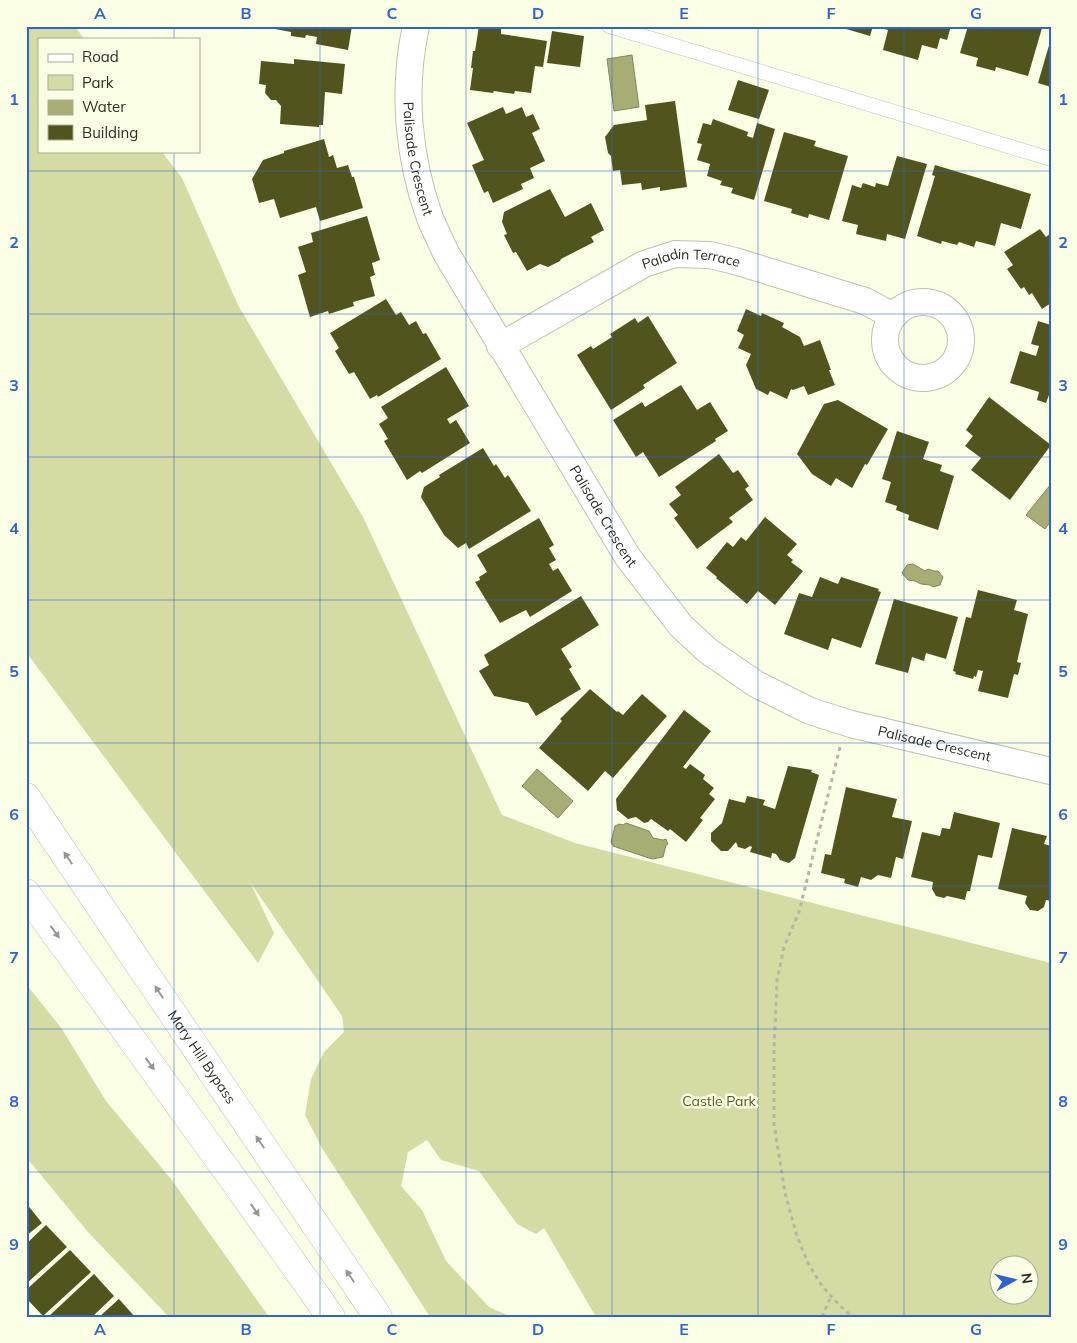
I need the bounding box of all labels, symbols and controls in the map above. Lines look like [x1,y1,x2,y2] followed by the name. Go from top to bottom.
[94,3,106,23] text: A
[240,3,252,23] text: B
[387,3,398,23] text: C
[532,3,544,23] text: D
[679,3,689,23] text: E
[826,3,836,23] text: F
[970,3,982,23] text: G
[38,38,200,152] legend
[82,47,119,66] text: Road
[82,73,114,92] text: Park
[9,89,19,109] text: 1
[1058,89,1068,109] text: 1
[82,97,126,116] text: Water
[399,101,437,218] street label: Palisade Crescent
[82,123,138,142] text: Building
[9,232,19,252] text: 2
[1058,232,1068,252] text: 2
[639,245,743,273] street label: Paladin Terrace
[9,375,19,395] text: 3
[1058,375,1068,395] text: 3
[566,462,641,571] street label: Palisade Crescent
[9,518,19,538] text: 4
[1058,518,1068,538] text: 4
[9,661,19,681] text: 5
[1058,661,1068,681] text: 5
[876,722,993,766] street label: Palisade Crescent
[9,804,19,824] text: 6
[1058,804,1068,824] text: 6
[63,851,72,865] one-way arrow
[50,925,60,939] one-way arrow
[9,947,19,967] text: 7
[1058,947,1068,967] text: 7
[154,986,164,999] one-way arrow
[164,1007,240,1107] street label: Mary Hill Bypass
[145,1057,155,1071] one-way arrow
[9,1091,19,1111] text: 8
[1058,1091,1068,1111] text: 8
[682,1092,757,1110] park label: Castle Park
[255,1135,264,1148] one-way arrow
[250,1203,260,1217] one-way arrow
[9,1234,19,1254] text: 9
[1058,1234,1068,1254] text: 9
[990,1256,1040,1306] north arrow
[346,1270,355,1283] one-way arrow
[1017,1272,1037,1285] text: N
[94,1319,106,1339] text: A
[240,1319,252,1339] text: B
[387,1319,398,1339] text: C
[532,1319,544,1339] text: D
[679,1319,689,1339] text: E
[826,1319,836,1339] text: F
[970,1319,982,1339] text: G

